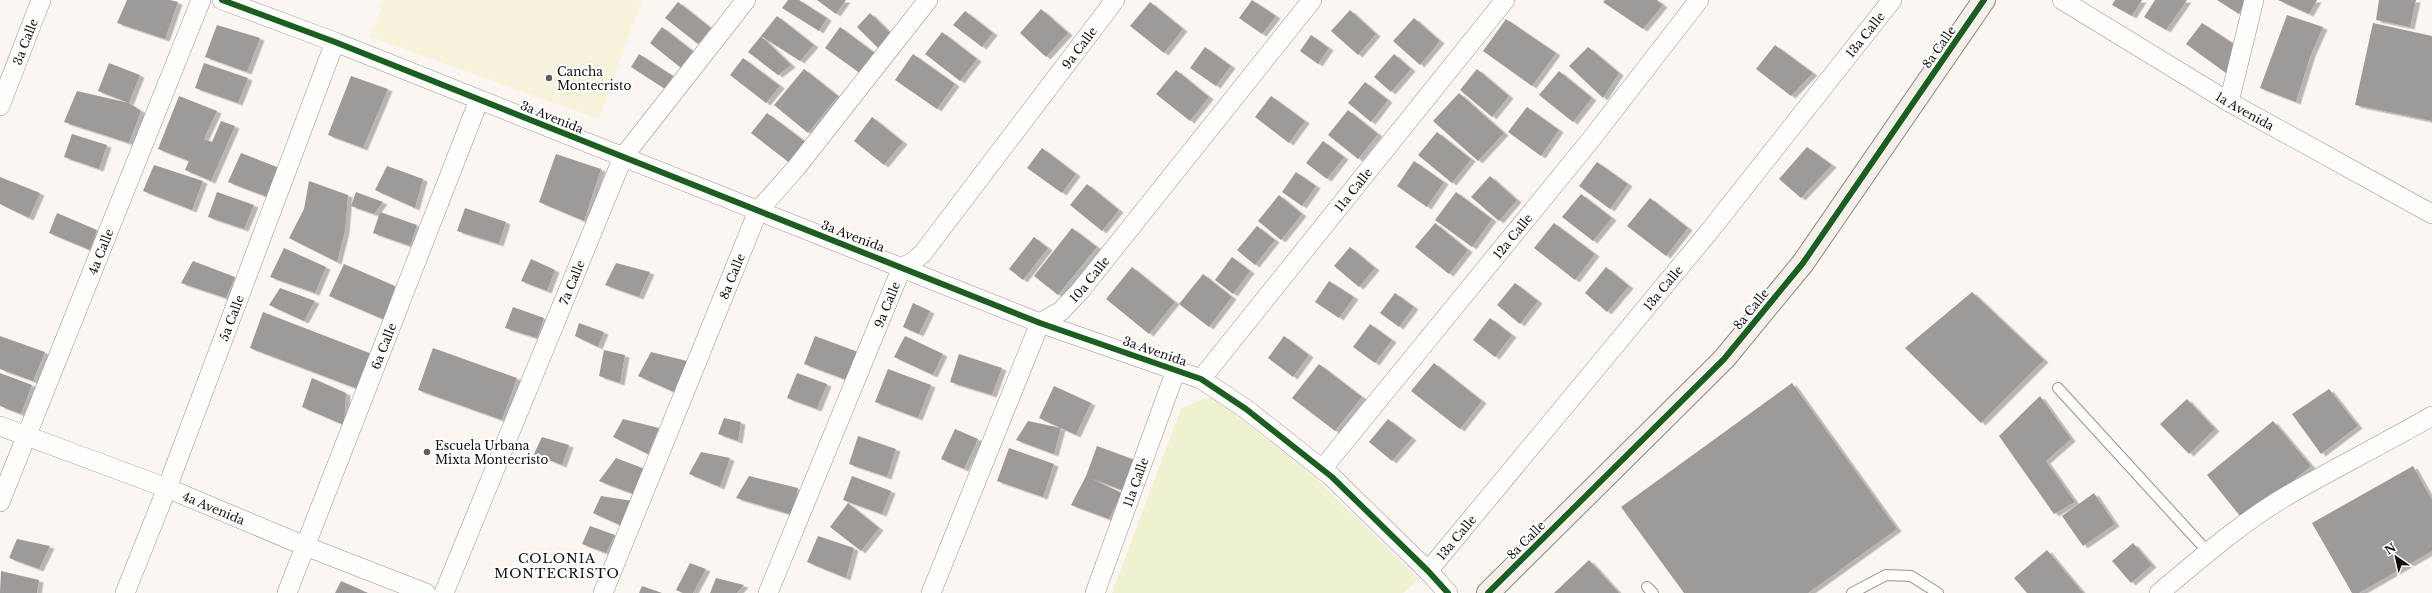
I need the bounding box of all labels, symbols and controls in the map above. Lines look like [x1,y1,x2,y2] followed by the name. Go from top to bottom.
[1842,9,1887,60] street label: 13a Calle
[9,16,41,67] street label: 3a Calle
[1058,23,1100,71] street label: 9a Calle
[1919,23,1959,71] street label: 8a Calle
[557,64,632,93] place label: Cancha Montecristo
[544,73,554,83] marker: Cancha Montecristo
[2213,88,2277,133] street label: 1a Avenida
[518,98,586,137] street label: 3a Avenida
[1331,165,1375,214] street label: 11a Calle
[1490,210,1535,261] street label: 12a Calle
[819,217,887,255] street label: 3a Avenida
[84,226,116,276] street label: 4a Calle
[716,251,748,301] street label: 8a Calle
[1066,253,1112,305] street label: 10a Calle
[556,257,588,307] street label: 7a Calle
[1640,262,1686,313] street label: 13a Calle
[870,279,903,330] street label: 9a Calle
[1730,285,1772,332] street label: 8a Calle
[216,293,247,343] street label: 5a Calle
[367,321,399,371] street label: 6a Calle
[1121,333,1189,369] street label: 3a Avenida
[435,438,548,467] place label: Escuela Urbana Mixta Montecristo
[422,447,432,457] marker: Escuela Urbana Mixta Montecristo
[1119,455,1151,509] street label: 11a Calle
[180,488,248,528] street label: 4a Avenida
[1433,512,1479,563] street label: 13a Calle
[1504,518,1548,562] street label: 8a Calle
[2376,537,2416,577] north arrow
[2382,540,2399,557] text: N
[494,550,620,582] district label: COLONIA MONTECRISTO

